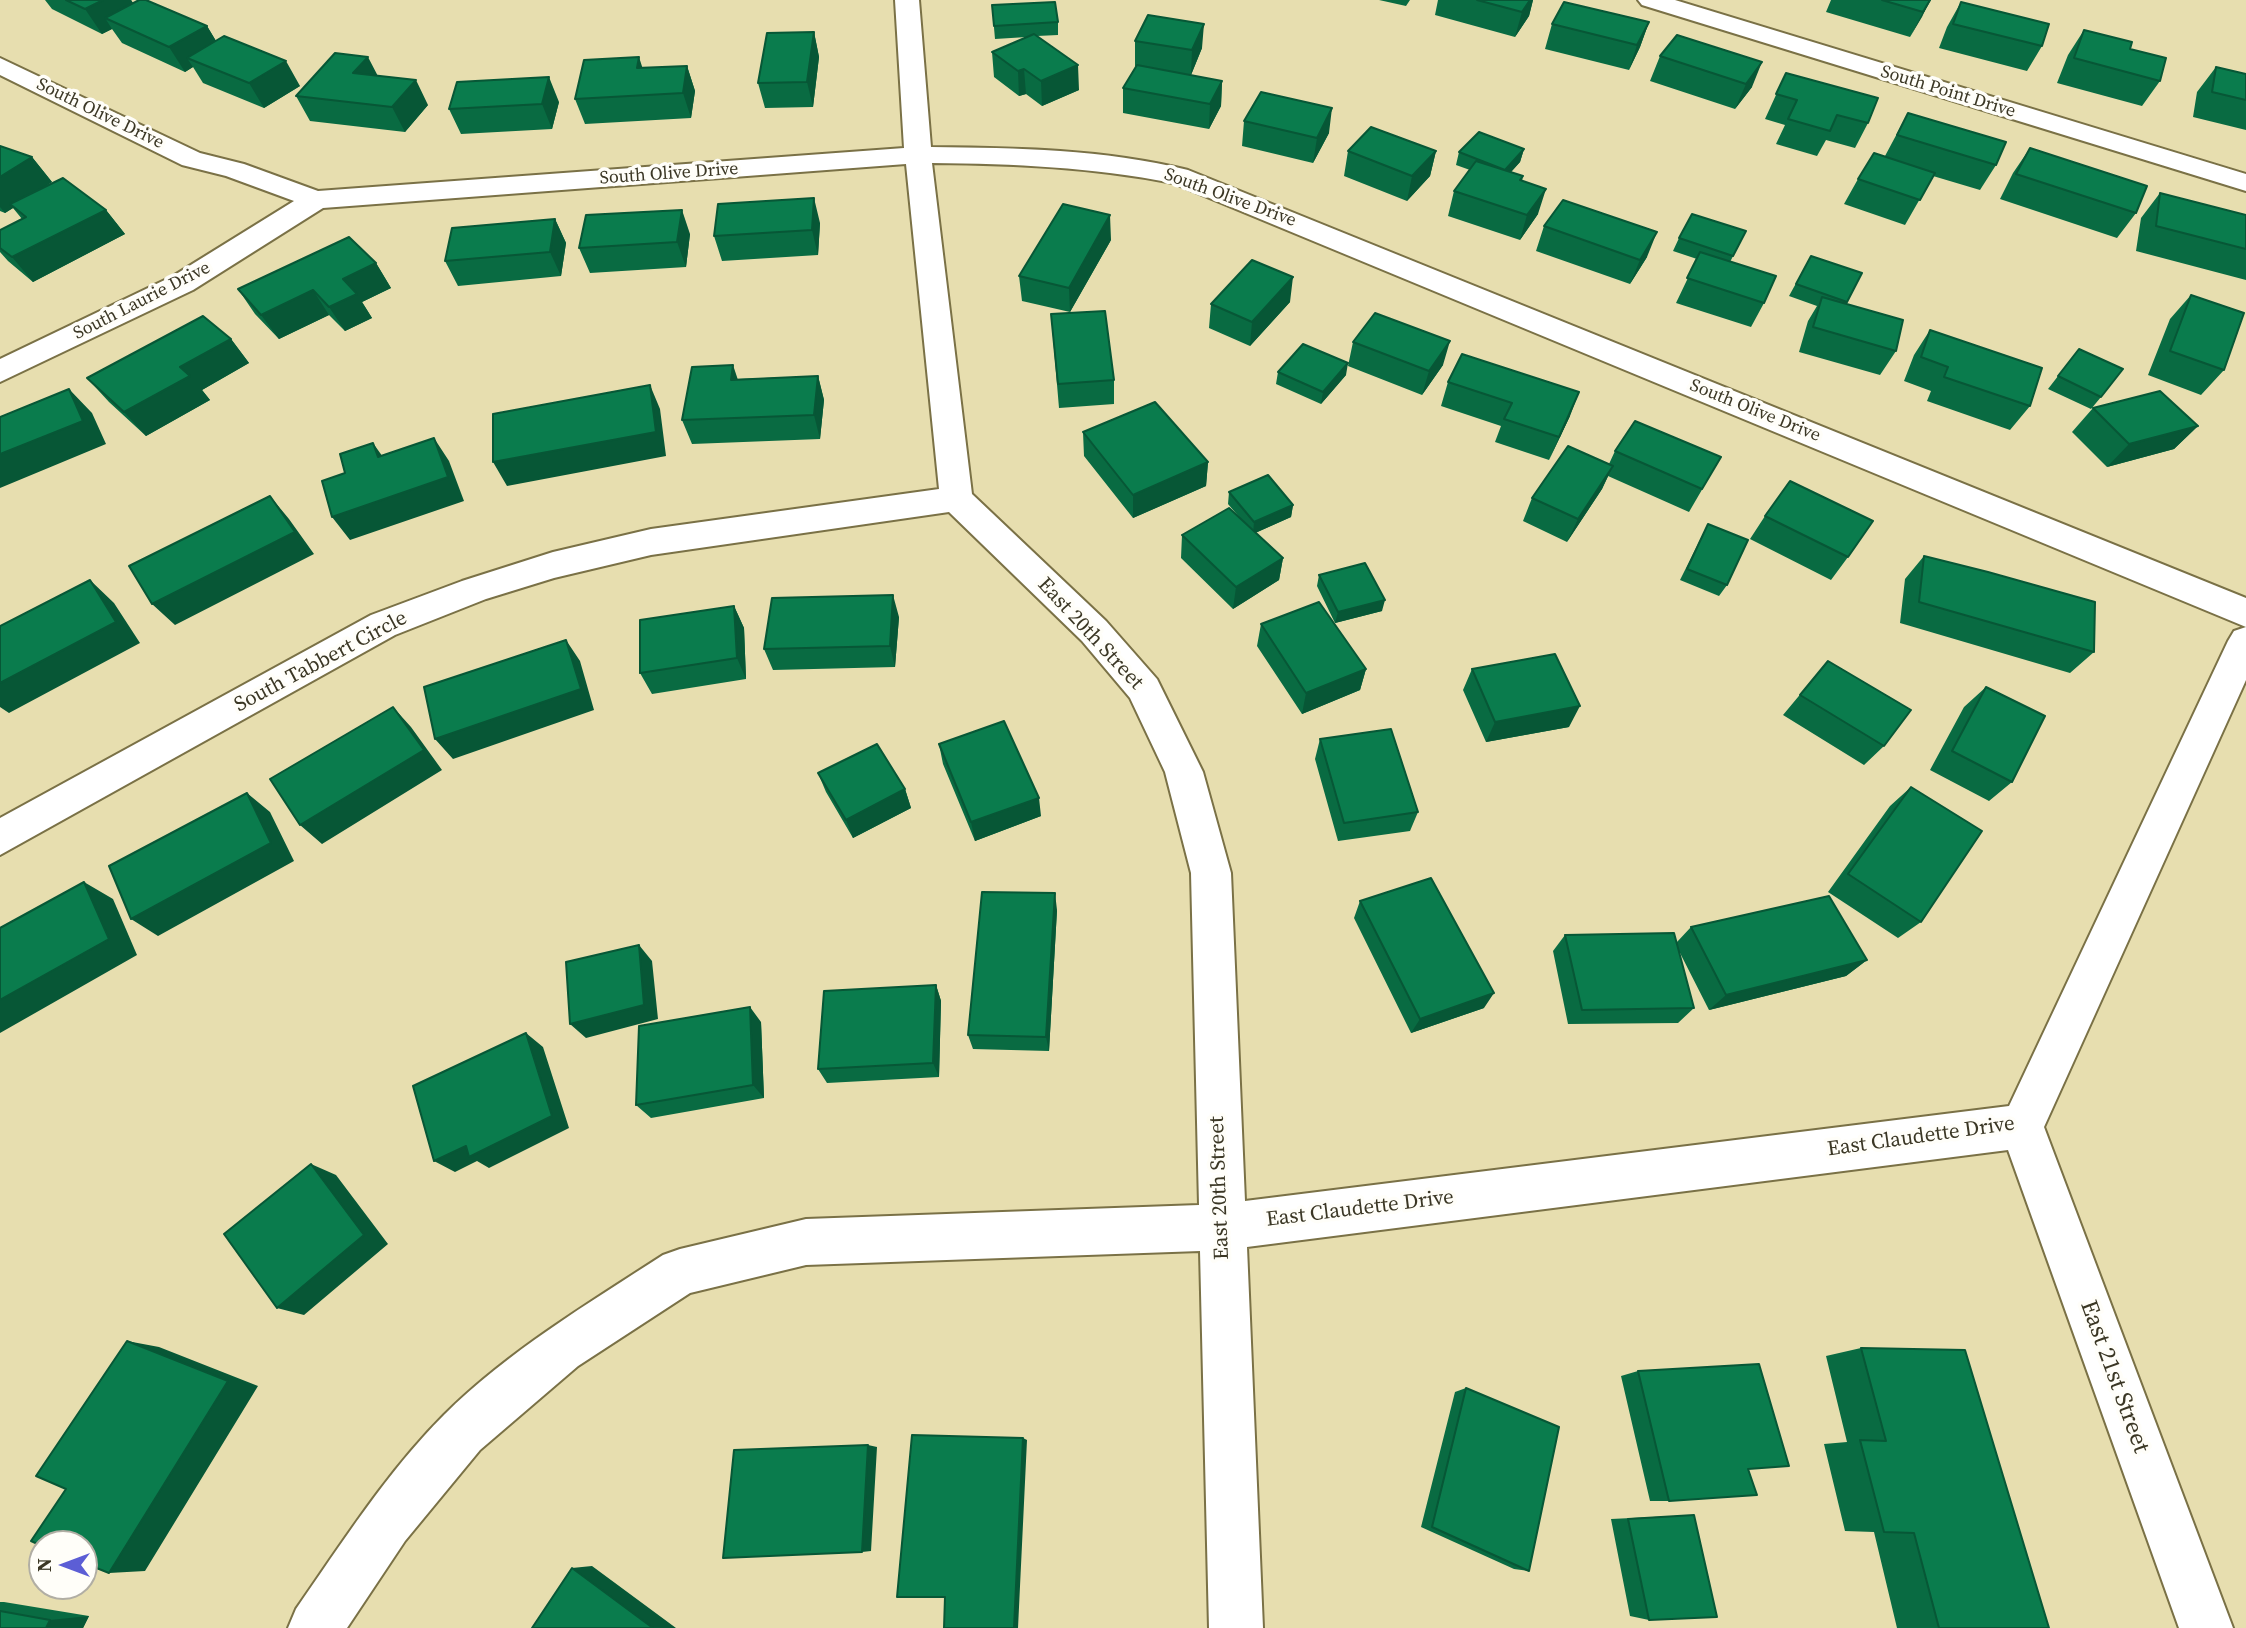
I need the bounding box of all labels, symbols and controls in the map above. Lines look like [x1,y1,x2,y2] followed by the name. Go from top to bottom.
[1878,61,2018,123] street label: South Point Drive
[33,74,167,154] street label: South Olive Drive
[599,158,739,190] street label: South Olive Drive
[1161,164,1299,232] street label: South Olive Drive
[70,257,214,345] street label: South Laurie Drive
[1687,375,1823,447] street label: South Olive Drive
[1032,573,1148,695] street label: East 20th Street
[230,606,412,718] street label: South Tabbert Circle
[1826,1111,2016,1163] street label: East Claudette Drive
[1205,1116,1235,1260] street label: East 20th Street
[1265,1185,1455,1233] street label: East Claudette Drive
[2073,1297,2155,1457] street label: East 21st Street
[28,1530,98,1600] north arrow
[31,1558,57,1572] text: N

